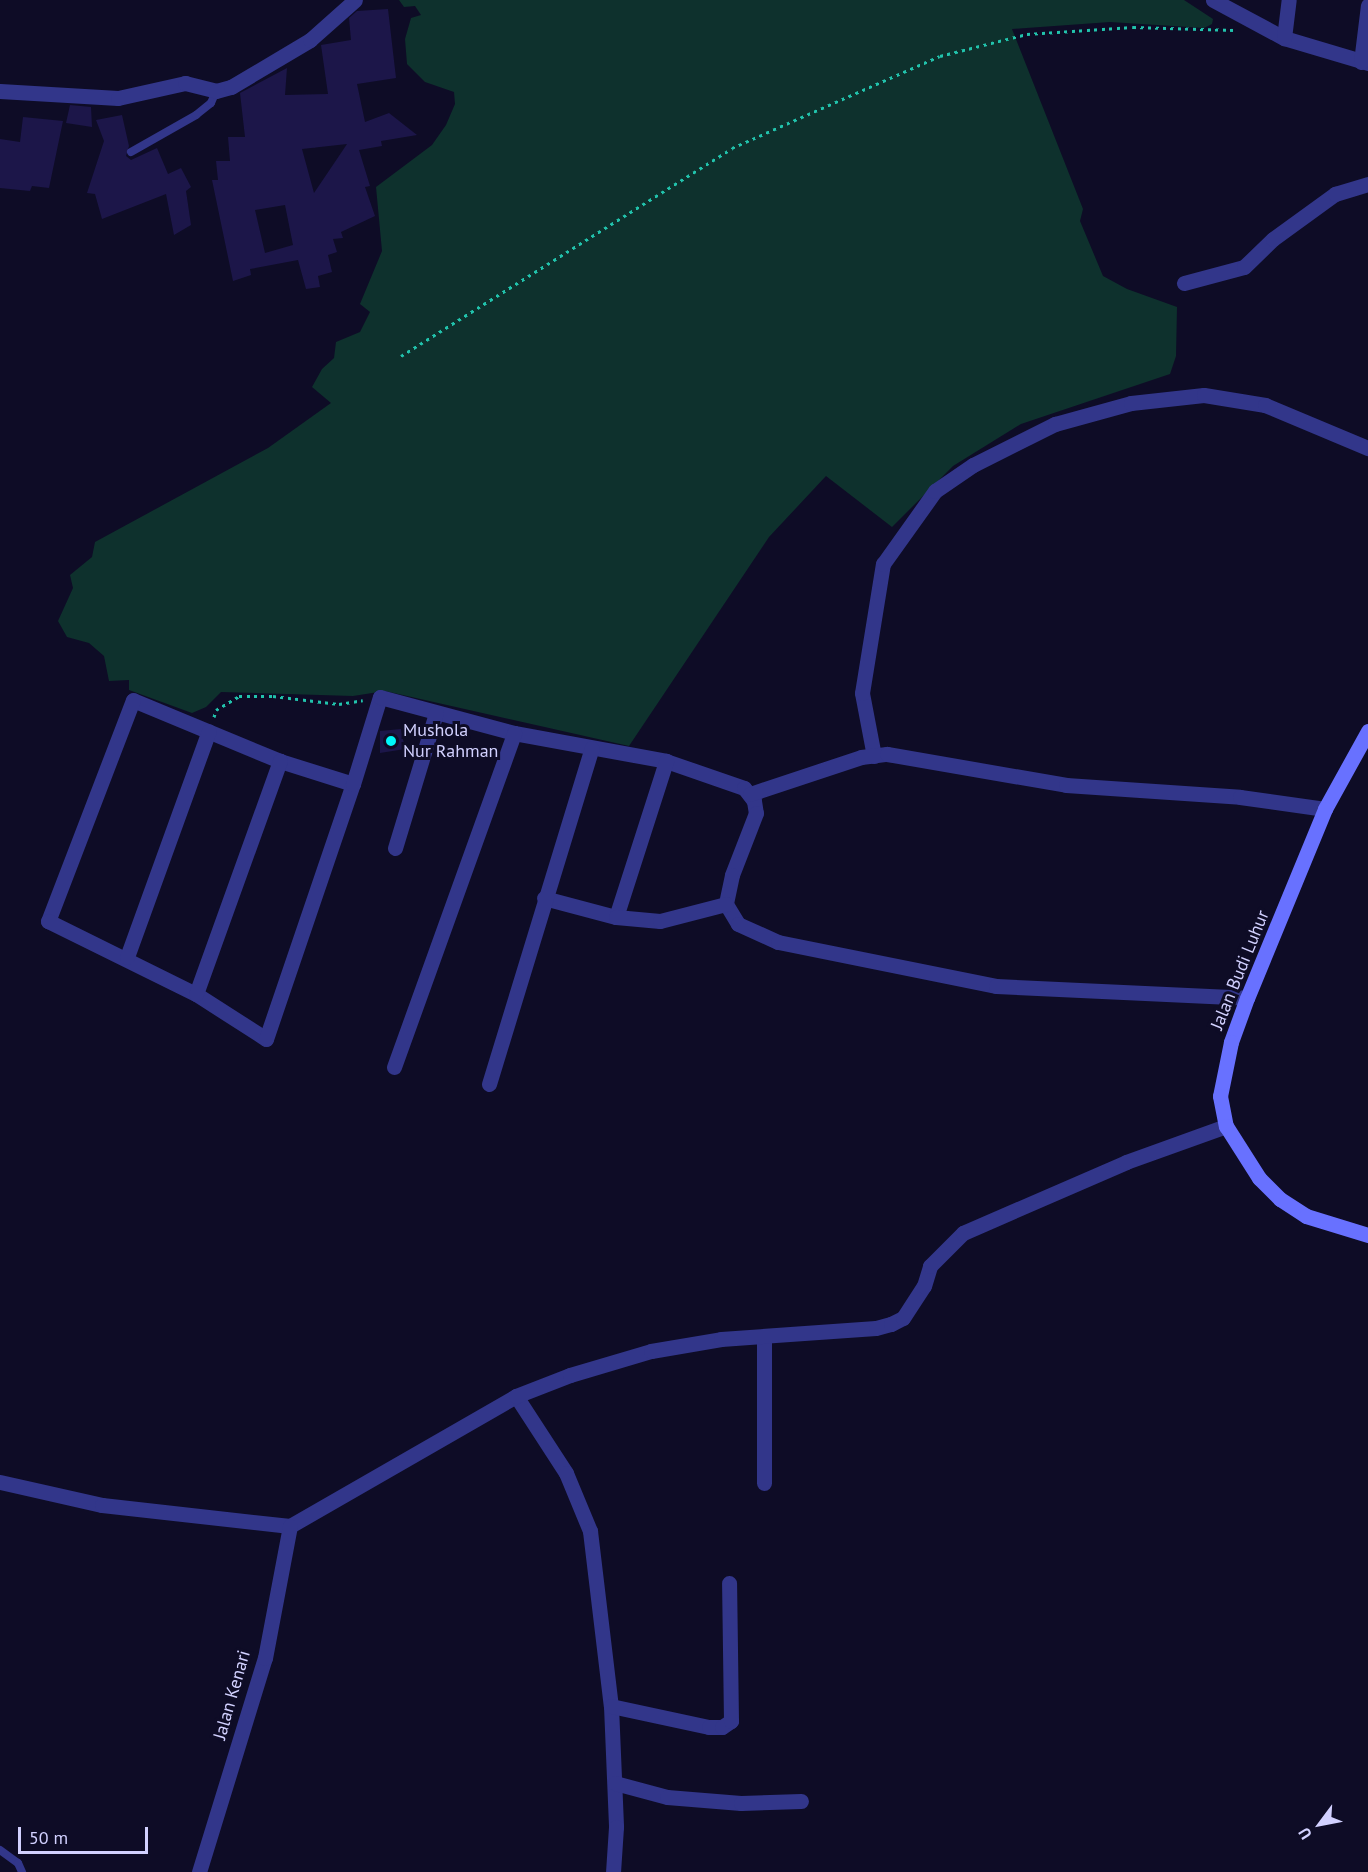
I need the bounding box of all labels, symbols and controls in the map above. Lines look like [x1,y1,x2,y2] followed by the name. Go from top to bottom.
[403,720,498,762] place label: Mushola Nur Rahman
[384,734,398,748] marker: Mushola Nur Rahman
[1206,907,1274,1033] street label: Jalan Budi Luhur
[209,1648,255,1742] street label: Jalan Kenari
[1290,1794,1350,1854] north arrow
[21,1815,152,1853] scale bar
[1294,1824,1316,1843] text: U
[29,1826,68,1849] text: 50 m

